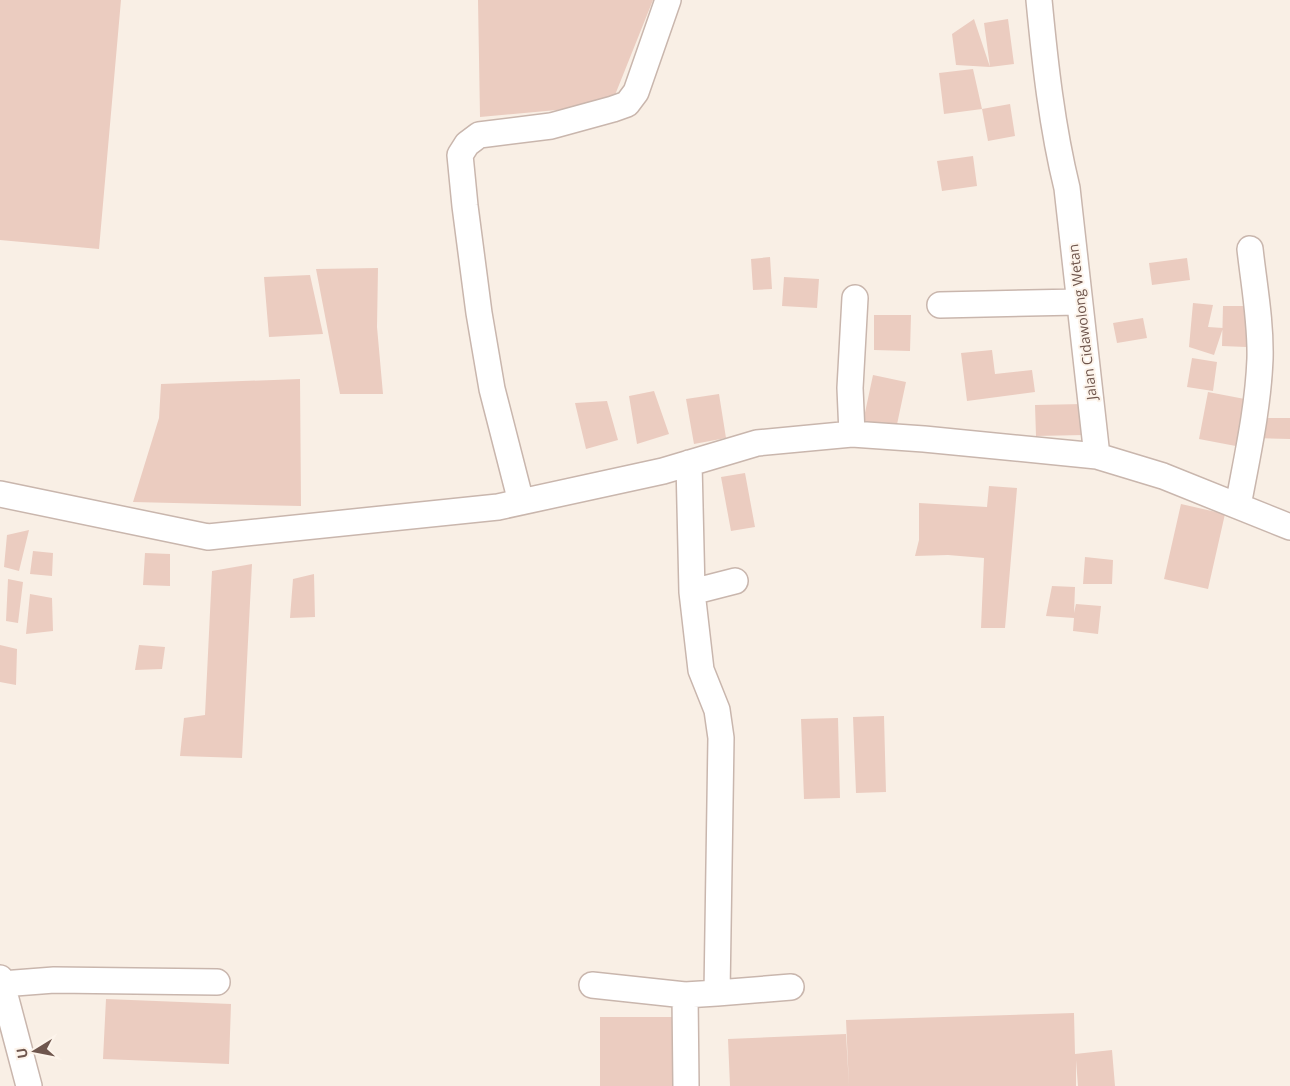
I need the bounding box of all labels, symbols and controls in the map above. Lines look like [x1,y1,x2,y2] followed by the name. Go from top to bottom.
[1063,243,1101,403] street label: Jalan Cidawolong Wetan
[10,1026,60,1076] north arrow
[11,1046,32,1060] text: U

